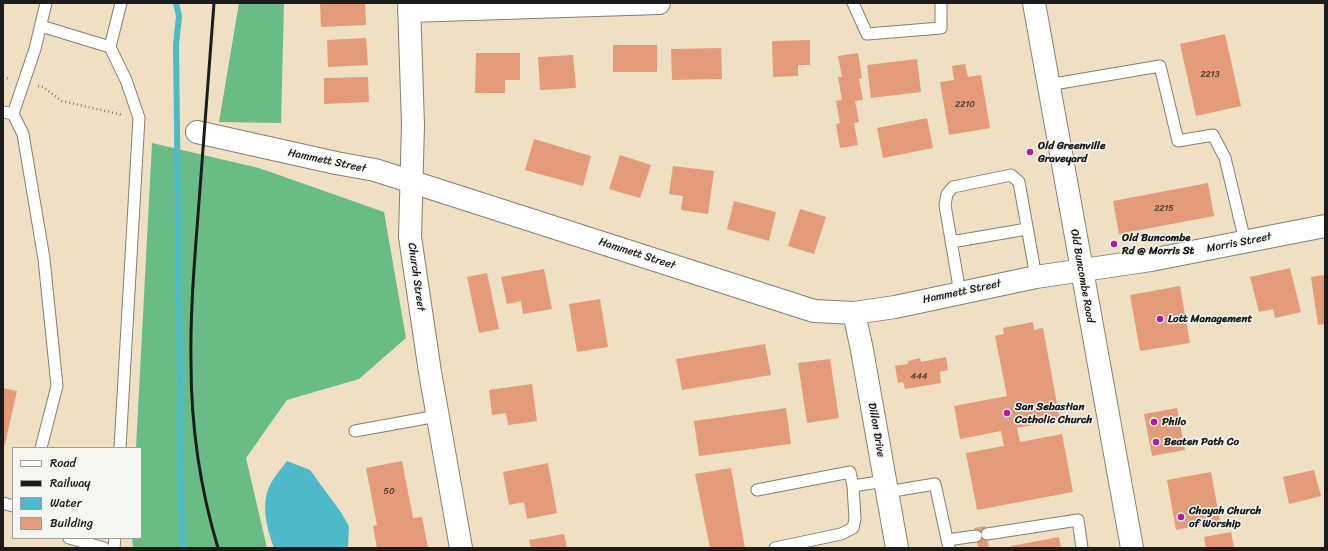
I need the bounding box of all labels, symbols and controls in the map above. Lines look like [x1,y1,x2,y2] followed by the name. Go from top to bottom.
[1200,70,1220,80] house number: 2213
[955,100,975,110] house number: 2210
[1038,139,1106,165] place label: Old Greenville Graveyard
[287,146,367,176] street label: Hammett Street
[1025,147,1035,157] marker: Old Greenville Graveyard
[1154,204,1174,214] house number: 2215
[1067,228,1097,324] street label: Old Buncombe Road
[1205,230,1273,256] street label: Morris Street
[1122,231,1194,257] place label: Old Buncombe Rd @ Morris St
[597,235,677,273] street label: Hammett Street
[1109,239,1119,249] marker: Old Buncombe Rd @ Morris St
[405,242,427,312] street label: Church Street
[922,277,1002,307] street label: Hammett Street
[1168,312,1252,326] place label: Lott Management
[1155,314,1165,324] marker: Lott Management
[911,372,927,382] house number: 444
[1015,400,1092,426] place label: San Sebastian Catholic Church
[865,402,887,458] street label: Dillon Drive
[1002,408,1012,418] marker: San Sebastian Catholic Church
[1162,415,1186,429] place label: Philo
[1149,417,1159,427] marker: Philo
[1164,435,1239,449] place label: Beaten Path Co
[1151,437,1161,447] marker: Beaten Path Co
[12,447,142,539] legend
[50,452,76,474] text: Road
[50,472,91,494] text: Railway
[383,487,395,497] house number: 50
[50,492,82,514] text: Water
[1189,504,1261,530] place label: Chayah Church of Worship
[50,512,93,534] text: Building
[1176,512,1186,522] marker: Chayah Church of Worship

